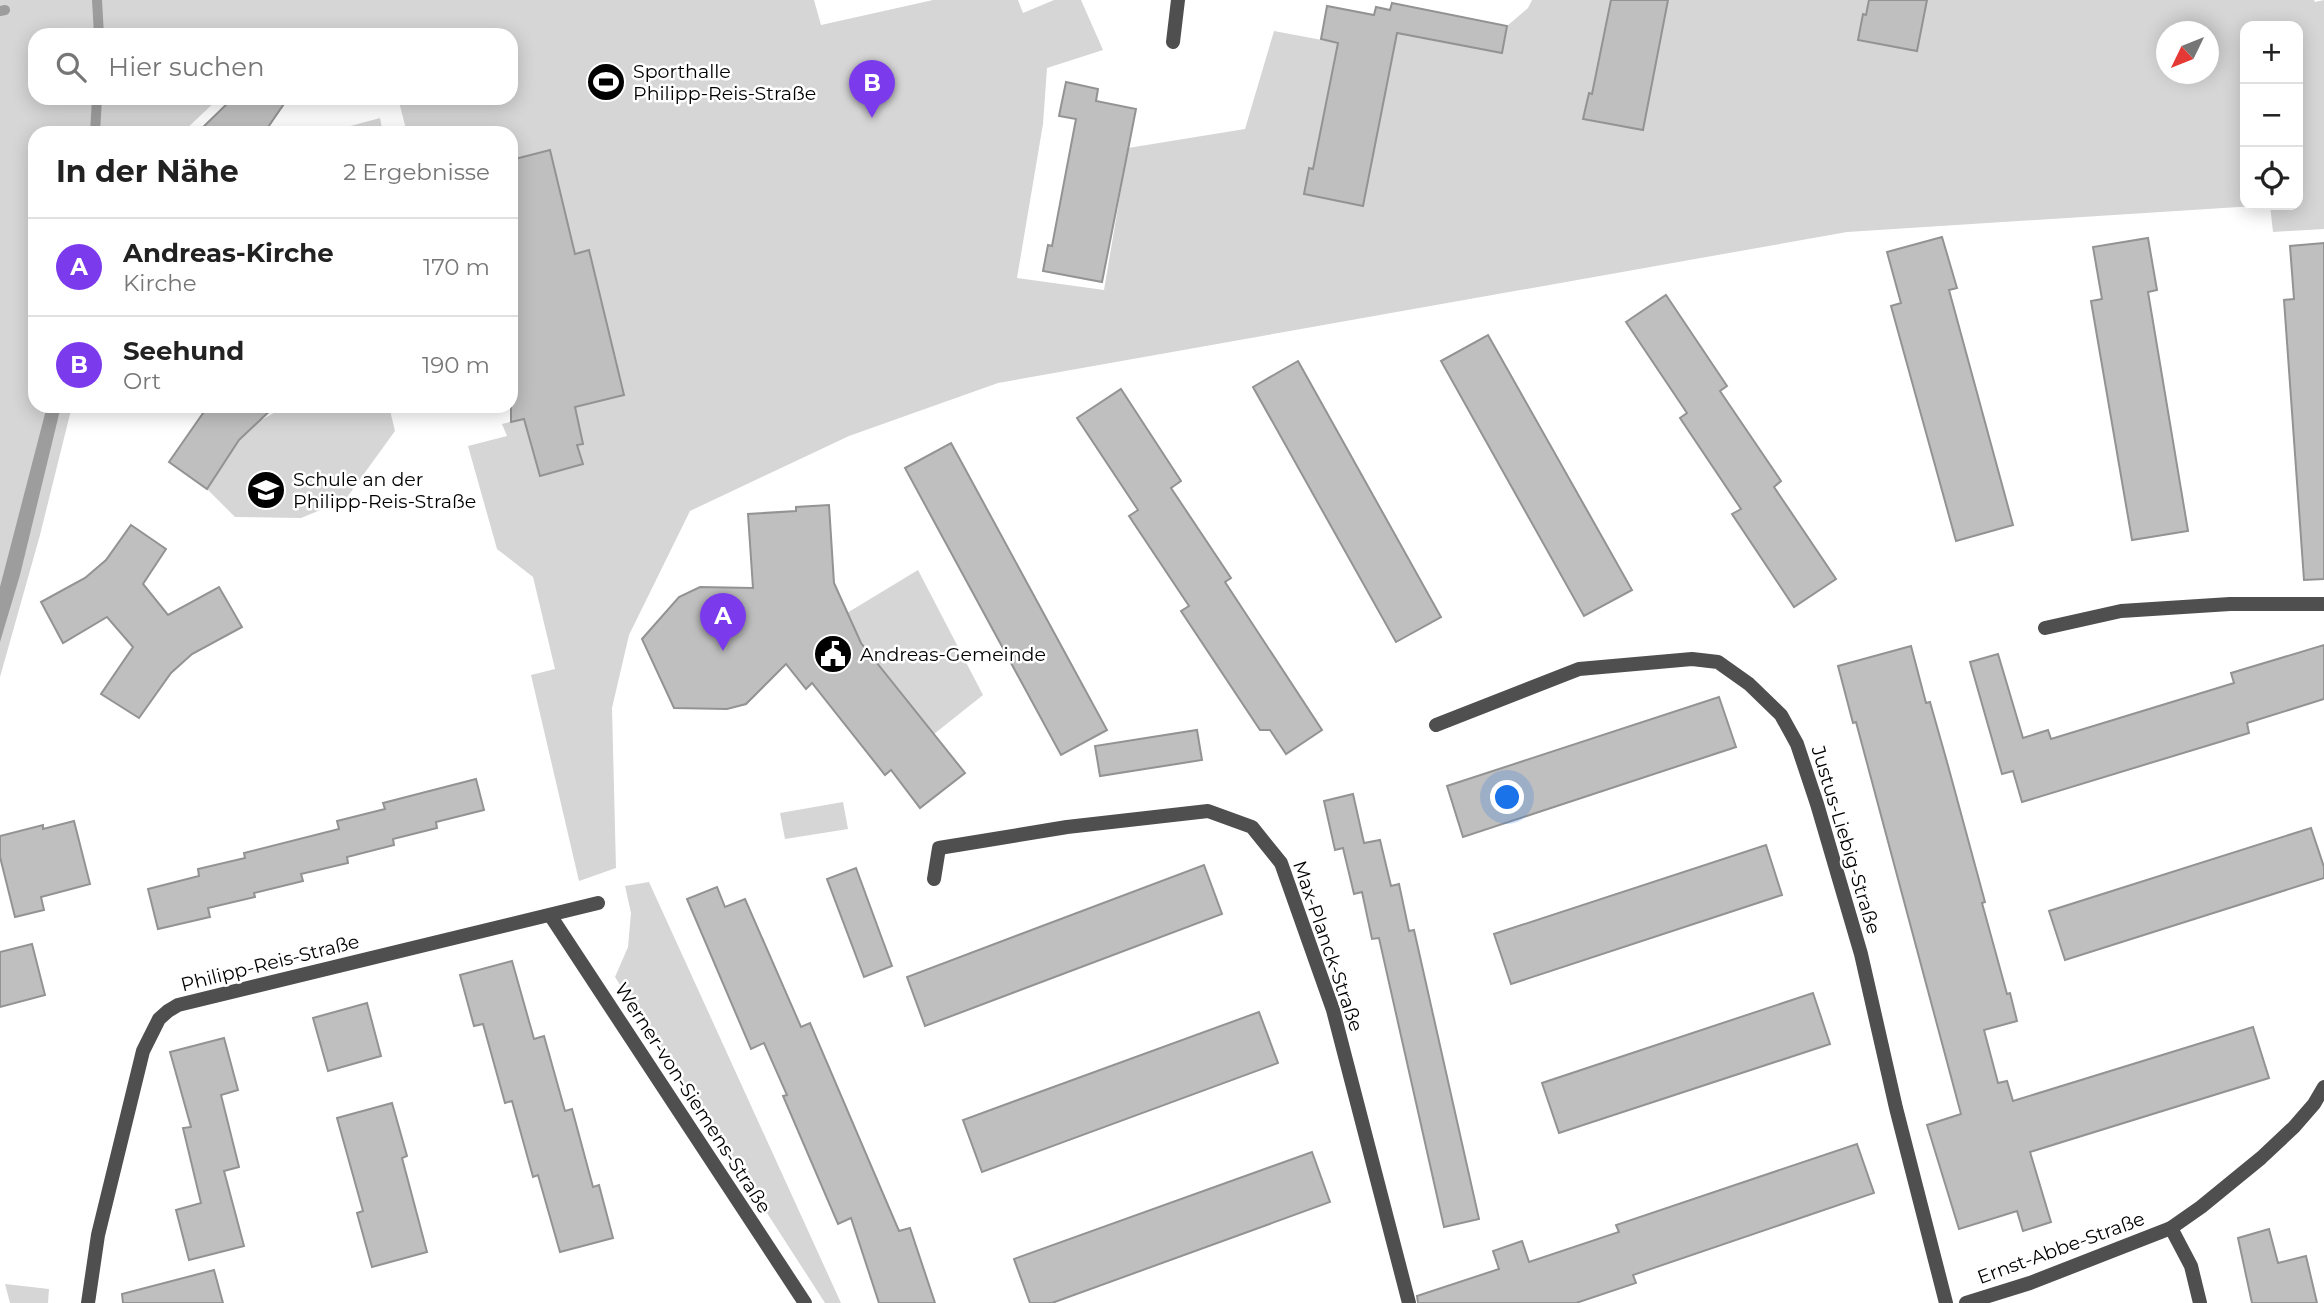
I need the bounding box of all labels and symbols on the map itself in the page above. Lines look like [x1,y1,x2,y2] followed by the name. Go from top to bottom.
[2156,21,2219,84] north arrow
[633,60,816,105] place label: Sporthalle Philipp-Reis-Straße
[849,60,895,118] pin: B
[585,61,627,103] sports icon: Sporthalle Philipp-Reis-Straße
[293,468,476,513] place label: Schule an der Philipp-Reis-Straße
[245,469,287,511] school or university icon: Schule an der Philipp-Reis-Straße
[700,593,746,651] pin: A
[812,633,854,675] public building icon: Andreas-Gemeinde
[860,643,1046,666] place label: Andreas-Gemeinde
[1806,742,1886,937] street label: Justus-Liebig-Straße
[1490,780,1524,814] your location
[1288,858,1368,1034] street label: Max-Planck-Straße
[178,930,362,996] street label: Philipp-Reis-Straße
[610,979,776,1217] street label: Werner-von-Siemens-Straße
[1974,1207,2148,1289] street label: Ernst-Abbe-Straße

